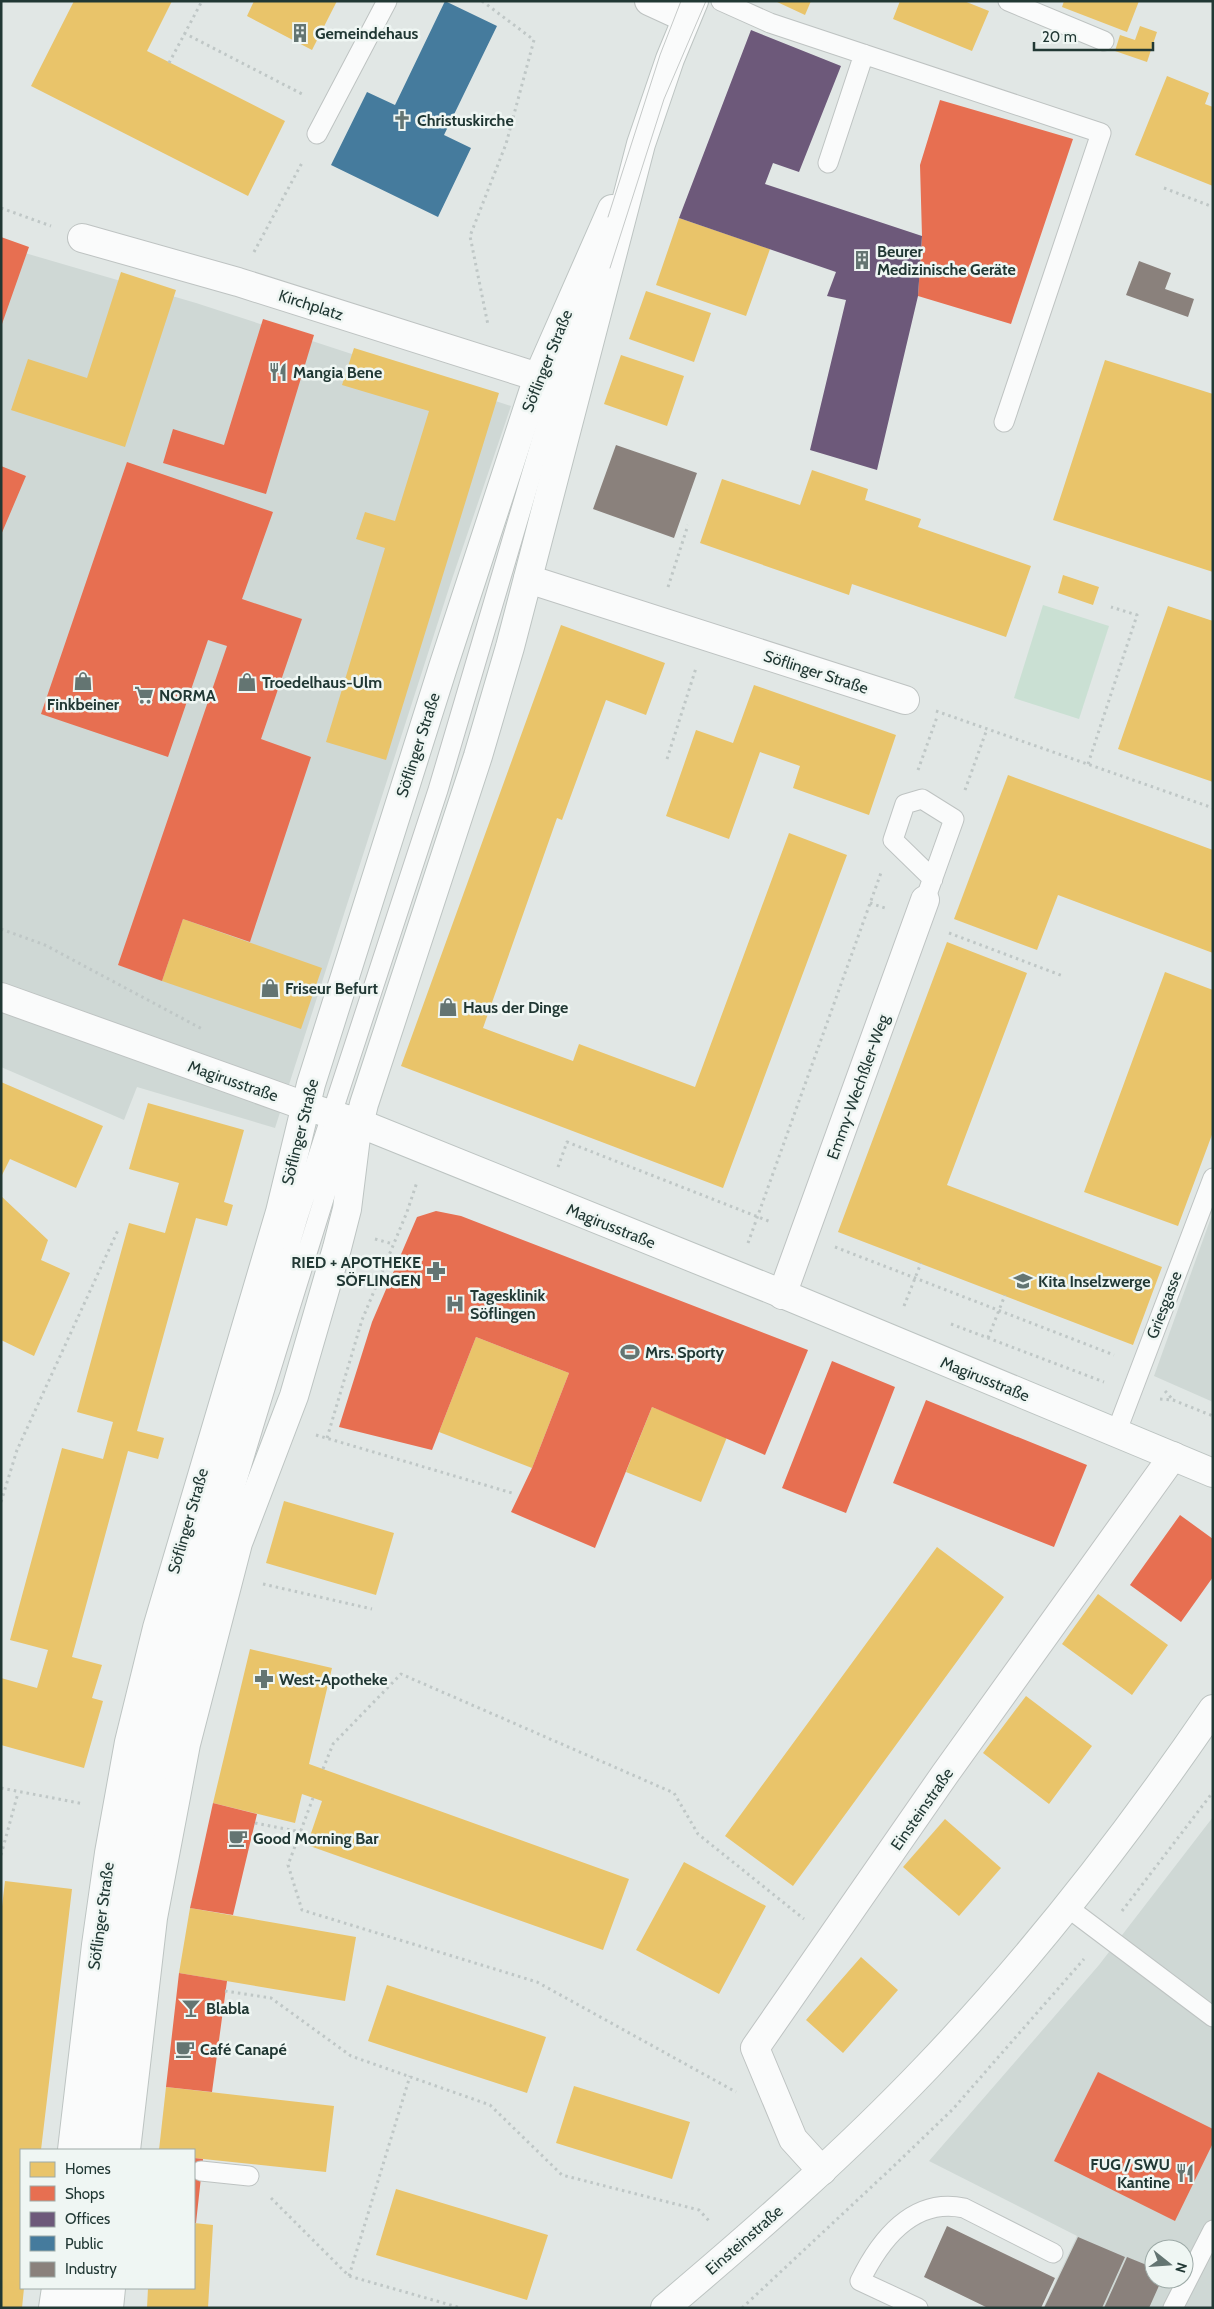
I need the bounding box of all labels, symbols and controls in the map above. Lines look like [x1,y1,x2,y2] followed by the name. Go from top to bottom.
[1034,20,1153,52] scale bar
[289,22,311,44] building icon: Gemeindehaus
[315,24,419,43] place label: Gemeindehaus
[1042,28,1077,46] text: 20 m
[391,109,413,131] church icon: Christuskirche
[417,111,514,130] place label: Christuskirche
[877,242,1016,279] place label: Beurer Medizinische Geräte
[851,249,873,271] building icon: Beurer Medizinische Geräte
[276,286,346,324] street label: Kirchplatz
[518,307,576,415] street label: Söflinger Straße
[267,361,289,383] restaurant icon: Mangia Bene
[293,363,382,382] place label: Mangia Bene
[761,646,871,698] street label: Söflinger Straße
[72,670,94,692] shop icon: Finkbeiner
[236,671,258,693] shop icon: Troedelhaus-Ulm
[262,673,382,692] place label: Troedelhaus-Ulm
[133,684,155,706] supermarket icon: NORMA
[159,686,216,705] place label: NORMA
[392,690,444,800] street label: Söflinger Straße
[47,695,120,714] place label: Finkbeiner
[259,977,281,999] shop icon: Friseur Befurt
[285,979,378,998] place label: Friseur Befurt
[437,996,459,1018] shop icon: Haus der Dinge
[463,998,568,1017] place label: Haus der Dinge
[823,1011,893,1162] street label: Emmy-Wechßler-Weg
[185,1057,281,1105] street label: Magirusstraße
[278,1077,322,1187] street label: Söflinger Straße
[564,1200,658,1252] street label: Magirusstraße
[291,1253,421,1290] place label: RIED + APOTHEKE SÖFLINGEN
[425,1260,447,1282] pharmacy icon: RIED + APOTHEKE SÖFLINGEN
[1142,1268,1186,1342] street label: Griesgasse
[1012,1270,1034,1292] school or university icon: Kita Inselzwerge
[1038,1272,1151,1291] place label: Kita Inselzwerge
[470,1286,545,1323] place label: Tagesklinik Söflingen
[444,1293,466,1315] hospital icon: Tagesklinik Söflingen
[619,1341,641,1363] sports icon: Mrs. Sporty
[645,1343,725,1362] place label: Mrs. Sporty
[938,1353,1032,1405] street label: Magirusstraße
[164,1466,212,1576] street label: Söflinger Straße
[253,1668,275,1690] pharmacy icon: West-Apotheke
[279,1670,387,1689] place label: West-Apotheke
[887,1764,957,1854] street label: Einsteinstraße
[227,1827,249,1849] cafe icon: Good Morning Bar
[253,1829,379,1848] place label: Good Morning Bar
[84,1861,118,1971] street label: Söflinger Straße
[180,1997,202,2019] bar icon: Blabla
[206,1999,249,2018] place label: Blabla
[174,2038,196,2060] cafe icon: Café Canapé
[200,2040,287,2059] place label: Café Canapé
[20,2149,195,2289] legend
[1090,2155,1170,2192] place label: FUG / SWU Kantine
[65,2160,111,2178] text: Homes
[1174,2162,1196,2184] restaurant icon: FUG / SWU Kantine
[65,2185,105,2203] text: Shops
[702,2201,786,2279] street label: Einsteinstraße
[65,2210,110,2228] text: Offices
[65,2235,103,2253] text: Public
[1144,2239,1194,2289] north arrow
[65,2260,117,2278] text: Industry
[1171,2260,1191,2275] text: N

